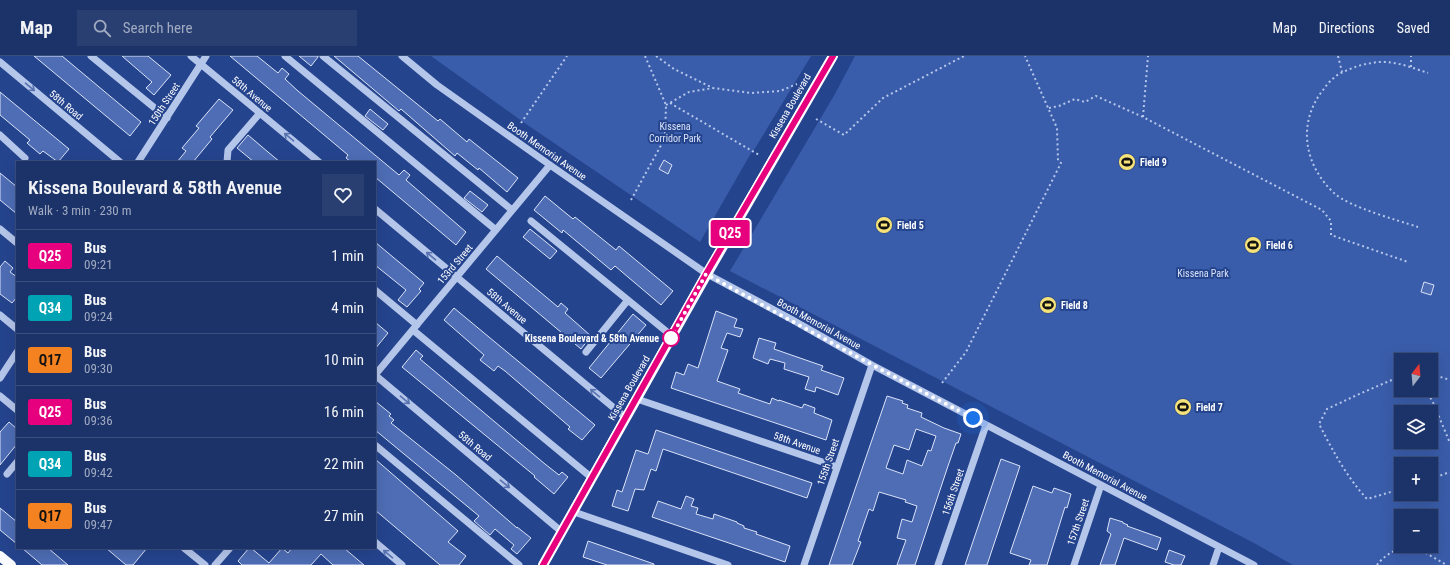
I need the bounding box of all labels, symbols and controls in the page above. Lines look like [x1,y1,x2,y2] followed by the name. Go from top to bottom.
[77,10,357,46] search box
[20,16,53,39] text: Map
[91,17,113,39] icon: search
[123,19,193,37] text: Search here
[1273,20,1297,36] text: Map
[1319,20,1375,36] text: Directions
[1397,20,1430,36] text: Saved
[767,72,813,140] street label: Kissena Boulevard
[230,74,274,114] street label: 58th Avenue
[146,81,182,127] street label: 150th Street
[25,83,35,92] one-way arrow
[47,88,85,122] street label: 58th Road
[505,120,589,183] street label: Booth Memorial Avenue
[649,121,702,144] park label: Kissena Corridor Park
[283,133,294,142] one-way arrow
[1117,152,1137,172] sports icon: Field 9
[1140,157,1167,168] place label: Field 9
[322,174,364,216] button: heart
[28,176,282,199] text: Kissena Boulevard & 58th Avenue
[28,203,132,218] text: Walk · 3 min · 230 m
[874,215,894,235] sports icon: Field 5
[707,220,753,246] line badge: Q25
[897,220,924,231] place label: Field 5
[719,225,741,241] text: Q25
[1243,235,1263,255] sports icon: Field 6
[84,239,107,257] text: Bus
[1266,240,1293,251] place label: Field 6
[435,242,475,286] street label: 153rd Street
[331,247,364,265] text: 1 min
[39,248,61,264] text: Q25
[426,251,437,260] one-way arrow
[84,257,113,272] text: 09:21
[1177,268,1229,279] park label: Kissena Park
[485,286,529,326] street label: 58th Avenue
[84,291,107,309] text: Bus
[1038,295,1058,315] sports icon: Field 8
[775,296,863,352] street label: Booth Memorial Avenue
[331,299,364,317] text: 4 min
[39,300,61,316] text: Q34
[1061,300,1088,311] place label: Field 8
[84,309,113,324] text: 09:24
[662,329,680,347] marker: Kissena Boulevard & 58th Avenue
[525,333,659,344] place label: Kissena Boulevard & 58th Avenue
[84,343,107,361] text: Bus
[324,351,364,369] text: 10 min
[39,352,61,368] text: Q17
[1394,353,1438,397] north arrow
[1394,353,1438,553] map controls
[606,354,652,422] street label: Kissena Boulevard
[84,361,113,376] text: 09:30
[590,389,601,398] one-way arrow
[84,395,107,413] text: Bus
[400,396,410,405] one-way arrow
[1173,397,1193,417] sports icon: Field 7
[1196,402,1223,413] place label: Field 7
[324,403,364,421] text: 16 min
[39,404,61,420] text: Q25
[1394,405,1438,449] button: layers
[963,408,983,428] your location
[84,413,113,428] text: 09:36
[456,429,494,463] street label: 58th Road
[772,430,822,456] street label: 58th Avenue
[815,437,841,487] street label: 155th Street
[84,447,107,465] text: Bus
[1061,449,1149,503] street label: Booth Memorial Avenue
[324,455,364,473] text: 22 min
[39,456,61,472] text: Q34
[1394,457,1438,501] button: +
[84,465,113,480] text: 09:42
[940,467,966,517] street label: 156th Street
[499,479,510,488] one-way arrow
[1065,497,1091,547] street label: 157th Street
[84,499,107,517] text: Bus
[324,507,364,525] text: 27 min
[39,508,61,524] text: Q17
[1394,509,1438,553] button: −
[84,517,113,532] text: 09:47
[383,549,394,558] one-way arrow

